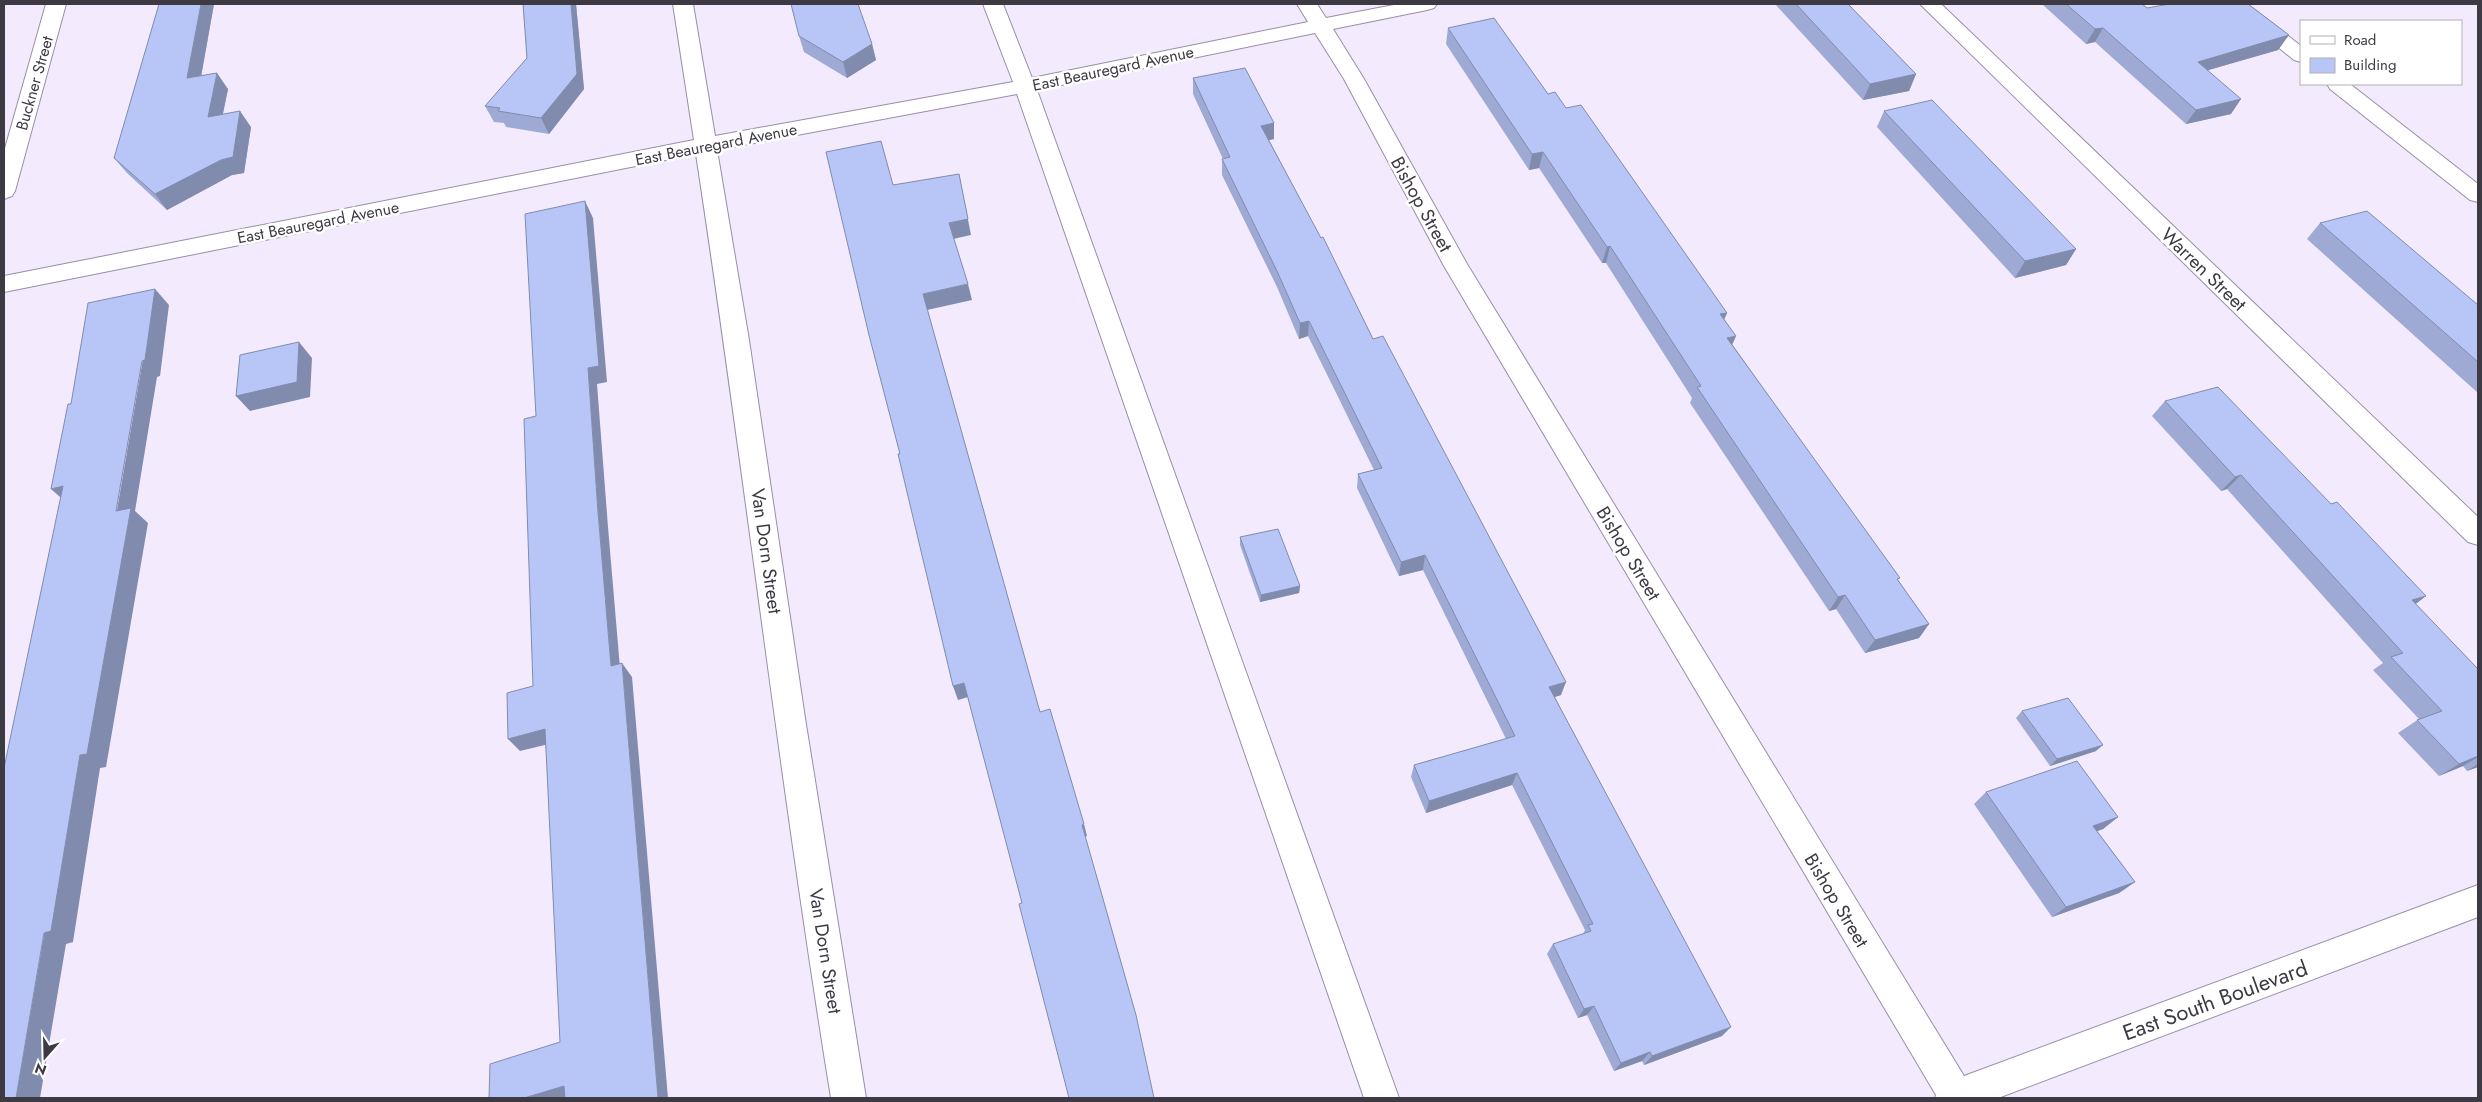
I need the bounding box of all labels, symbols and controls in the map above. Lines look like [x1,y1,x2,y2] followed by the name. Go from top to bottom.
[2300,20,2462,85] legend
[2344,29,2376,51] text: Road
[10,33,59,133] street label: Buckner Street
[1030,40,1196,97] street label: East Beauregard Avenue
[2344,54,2396,76] text: Building
[633,118,799,171] street label: East Beauregard Avenue
[1384,152,1459,257] street label: Bishop Street
[235,196,401,249] street label: East Beauregard Avenue
[2155,222,2253,317] street label: Warren Street
[744,487,789,616] street label: Van Dorn Street
[1590,501,1668,606] street label: Bishop Street
[1798,848,1876,953] street label: Bishop Street
[802,887,849,1016] street label: Van Dorn Street
[2118,952,2312,1048] street label: East South Boulevard
[20,1032,70,1082] north arrow
[32,1058,49,1081] text: N

